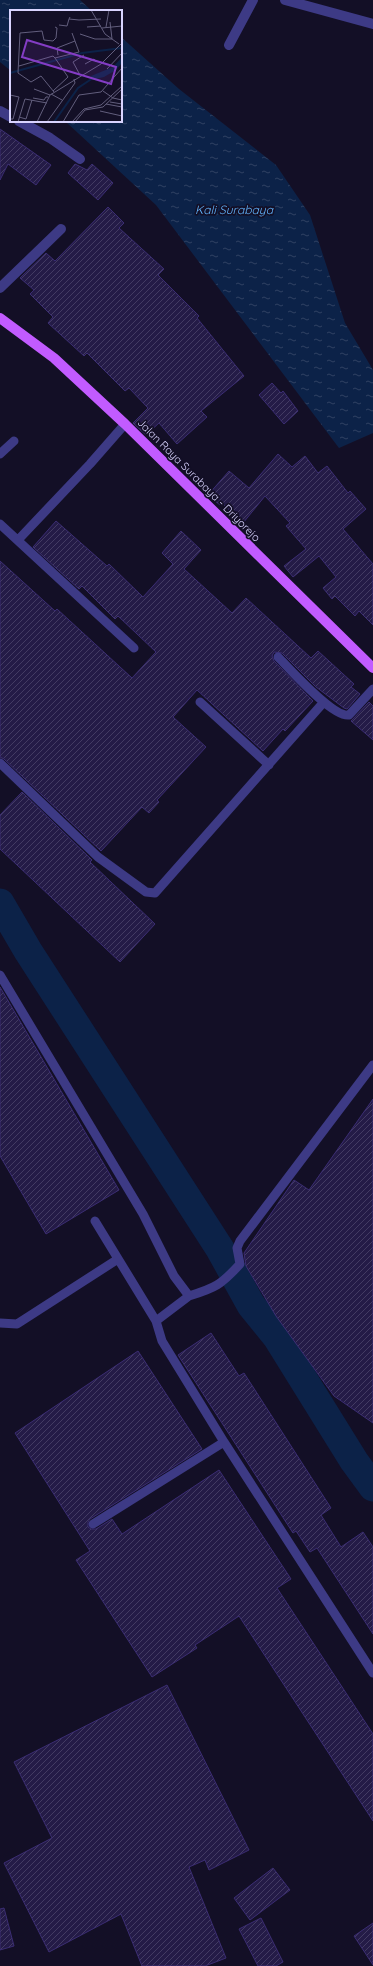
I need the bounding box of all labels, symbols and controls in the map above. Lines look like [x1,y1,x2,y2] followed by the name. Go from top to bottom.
[10,10,122,122] inset map
[195,202,274,217] water label: Kali Surabaya
[135,416,264,545] street label: Jalan Raya Surabaya - Driyorejo

